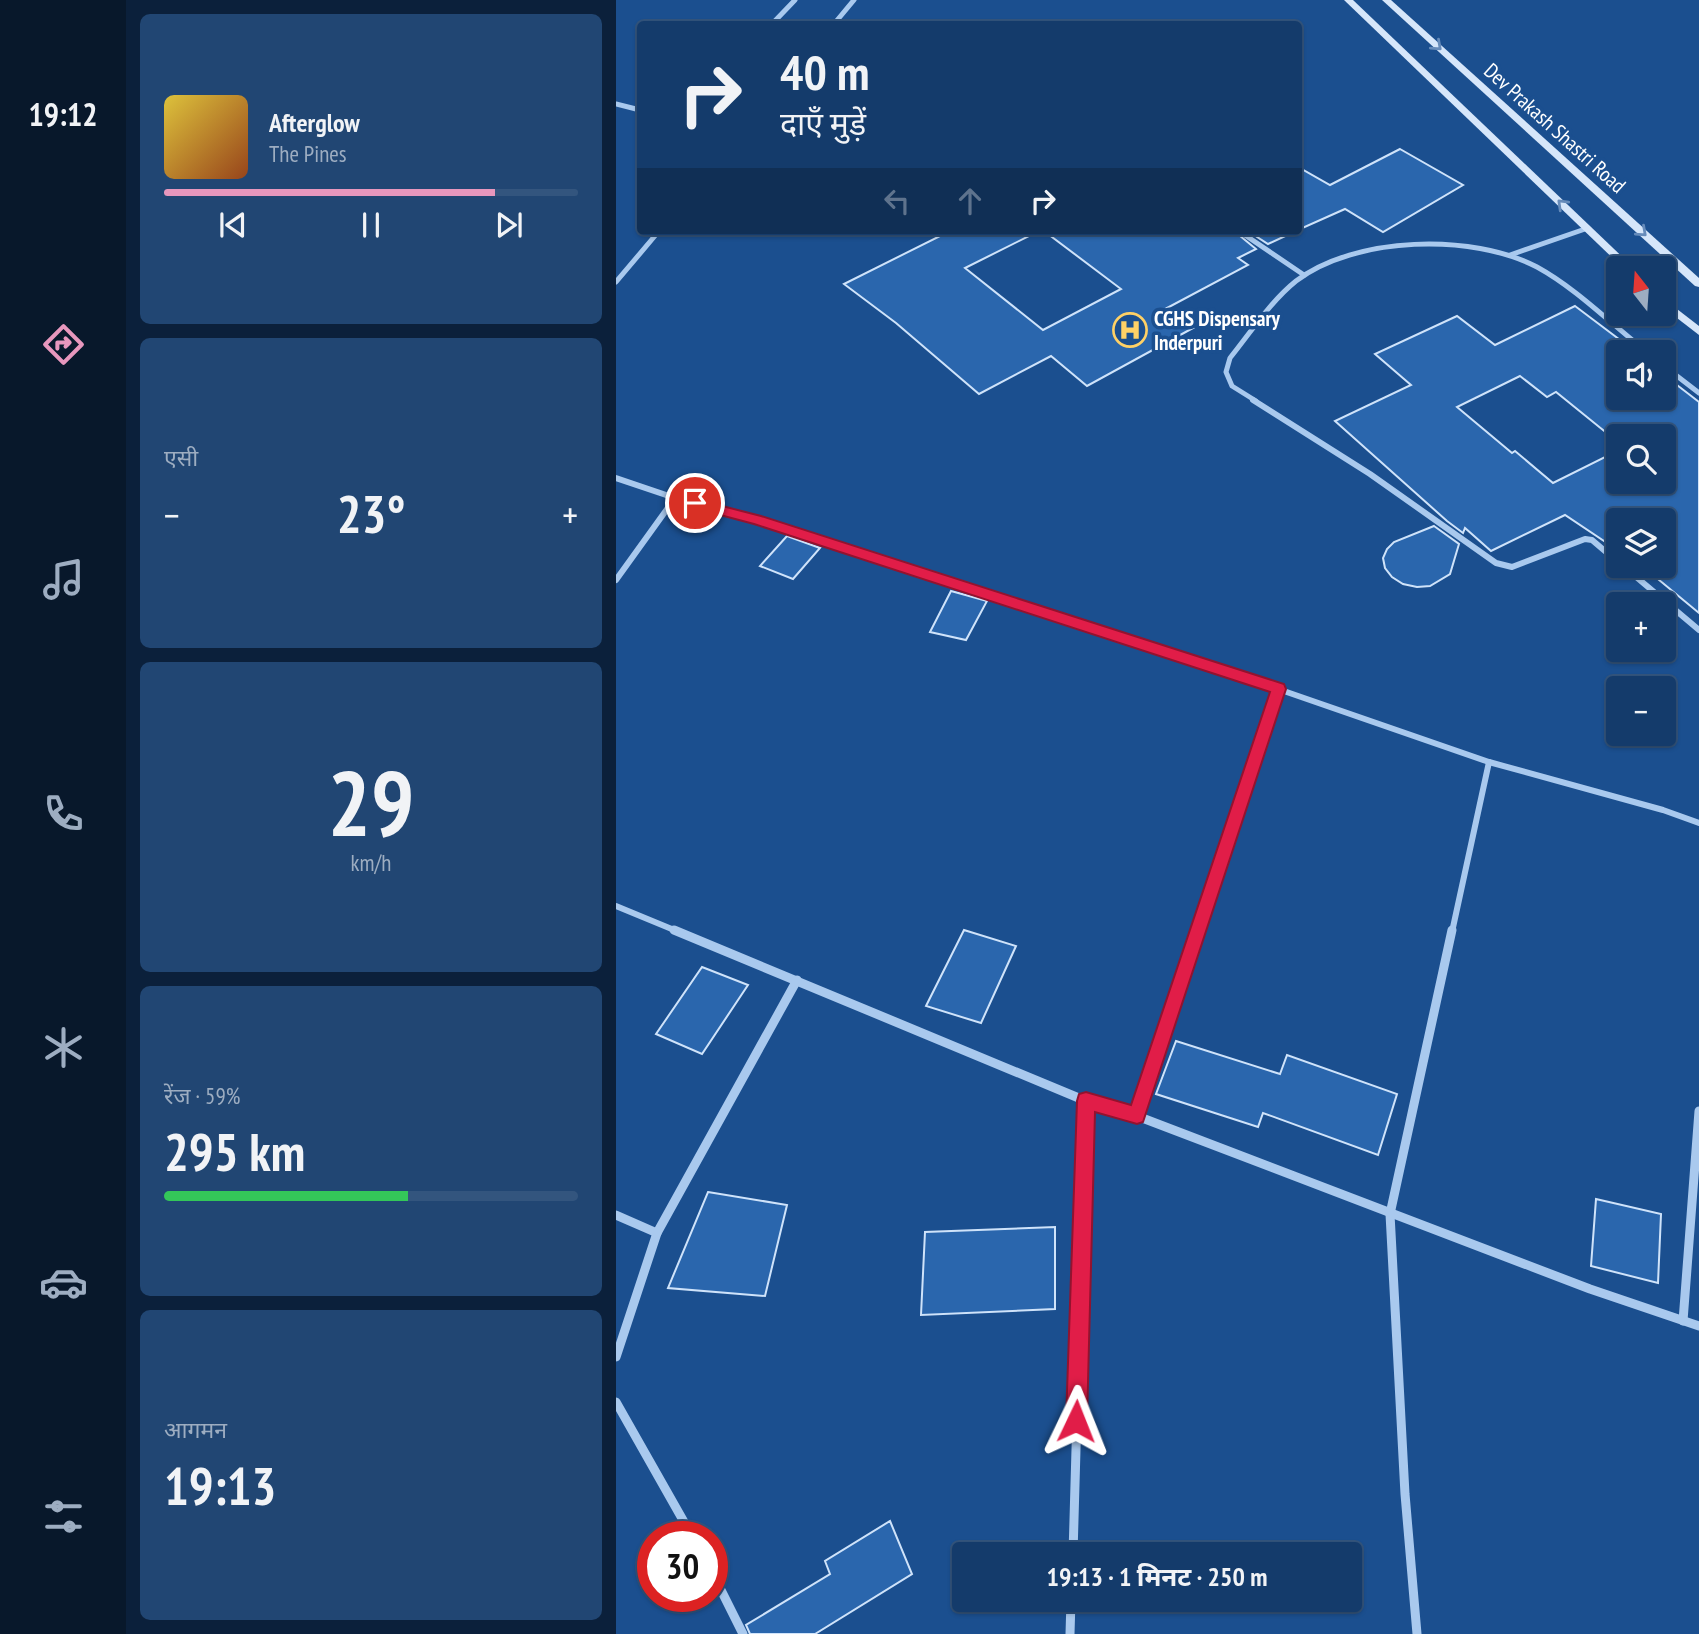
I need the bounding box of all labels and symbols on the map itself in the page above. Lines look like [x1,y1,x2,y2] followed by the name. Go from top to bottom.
[1429,38,1442,50] one-way arrow
[1478,57,1632,199] street label: Dev Prakash Shastri Road
[1557,199,1570,212] one-way arrow
[1633,223,1646,236] one-way arrow
[1606,256,1676,326] north arrow
[1154,305,1281,356] place label: CGHS Dispensary Inderpuri
[1111,311,1149,349] hospital icon: CGHS Dispensary Inderpuri
[665,473,725,533] pin
[1039,1384,1113,1458] position arrow
[637,1521,728,1612] speed limit sign: 30

